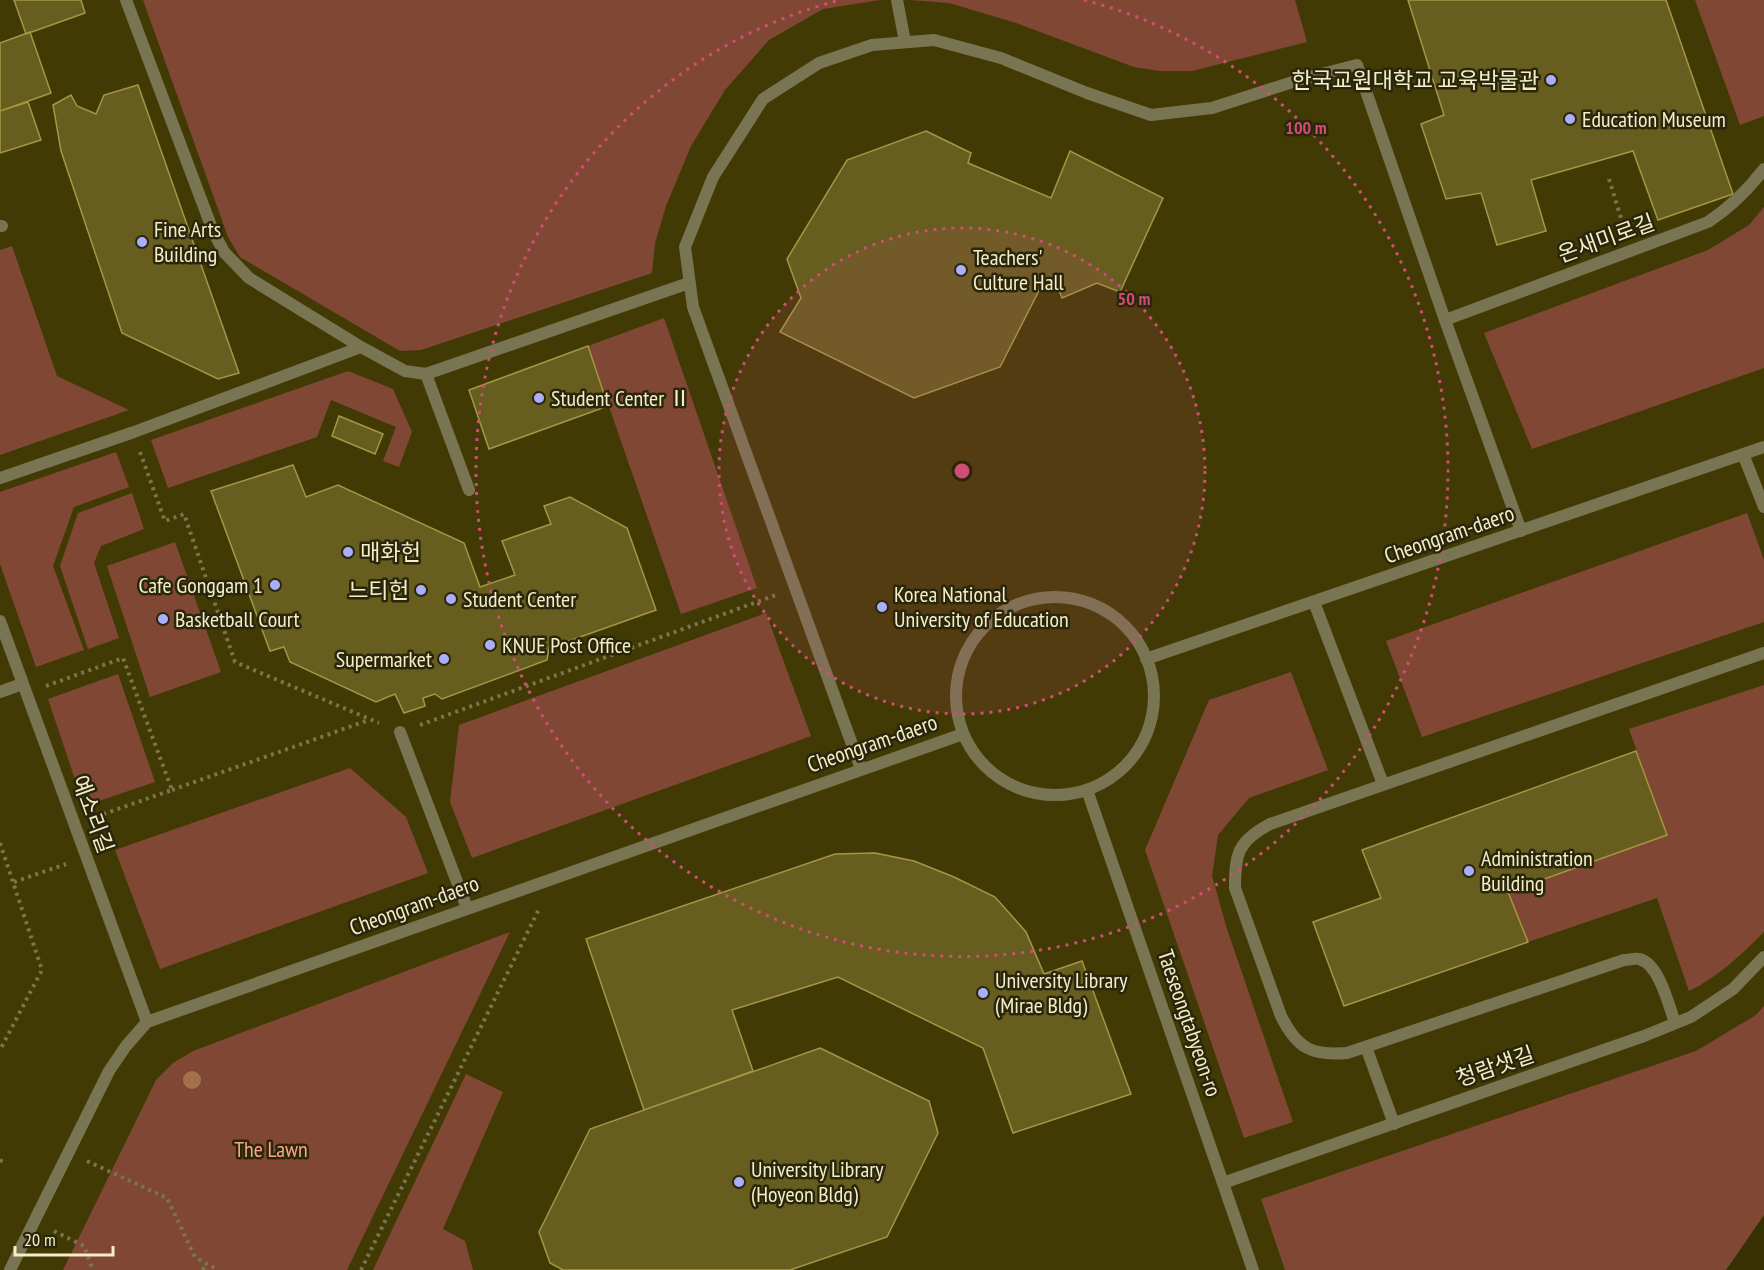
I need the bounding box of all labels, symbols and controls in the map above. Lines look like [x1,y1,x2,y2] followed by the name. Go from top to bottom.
[1291,66,1539,94] place label: 한국교원대학교 교육박물관
[1544,73,1558,87] marker: 한국교원대학교 교육박물관
[1582,105,1726,133] place label: Education Museum
[1563,112,1577,126] marker: Education Museum
[1285,116,1327,139] text: 100 m
[1554,208,1658,268] street label: 온새미로길
[154,215,221,268] place label: Fine Arts Building
[135,235,149,249] marker: Fine Arts Building
[973,243,1065,296] place label: Teachers' Culture Hall
[954,263,968,277] marker: Teachers' Culture Hall
[1118,287,1150,310] text: 50 m
[551,384,691,412] place label: Student Center Ⅱ
[532,391,546,405] marker: Student Center Ⅱ
[952,461,972,481] centre of rings
[1380,499,1518,569] street label: Cheongram-daero
[360,538,421,566] place label: 매화헌
[341,545,355,559] marker: 매화헌
[139,571,263,599] place label: Cafe Gonggam 1
[348,576,409,604] place label: 느티헌
[268,578,282,592] marker: Cafe Gonggam 1
[894,580,1069,633] place label: Korea National University of Education
[414,583,428,597] marker: 느티헌
[463,585,576,613] place label: Student Center
[444,592,458,606] marker: Student Center
[875,600,889,614] marker: Korea National University of Education
[175,605,299,633] place label: Basketball Court
[156,612,170,626] marker: Basketball Court
[502,631,631,659] place label: KNUE Post Office
[483,638,497,652] marker: KNUE Post Office
[336,645,432,673] place label: Supermarket
[437,652,451,666] marker: Supermarket
[803,708,941,778] street label: Cheongram-daero
[66,771,120,857] street label: 예소리길
[1481,844,1593,897] place label: Administration Building
[1462,864,1476,878] marker: Administration Building
[345,869,483,941] street label: Cheongram-daero
[1152,946,1228,1100] street label: Taeseongtabyeon-ro
[995,966,1128,1019] place label: University Library (Mirae Bldg)
[976,986,990,1000] marker: University Library (Mirae Bldg)
[1452,1040,1538,1092] street label: 청람샛길
[234,1135,308,1163] park label: The Lawn
[751,1155,884,1208] place label: University Library (Hoyeon Bldg)
[732,1175,746,1189] marker: University Library (Hoyeon Bldg)
[15,1219,112,1257] scale bar
[24,1228,56,1251] text: 20 m

